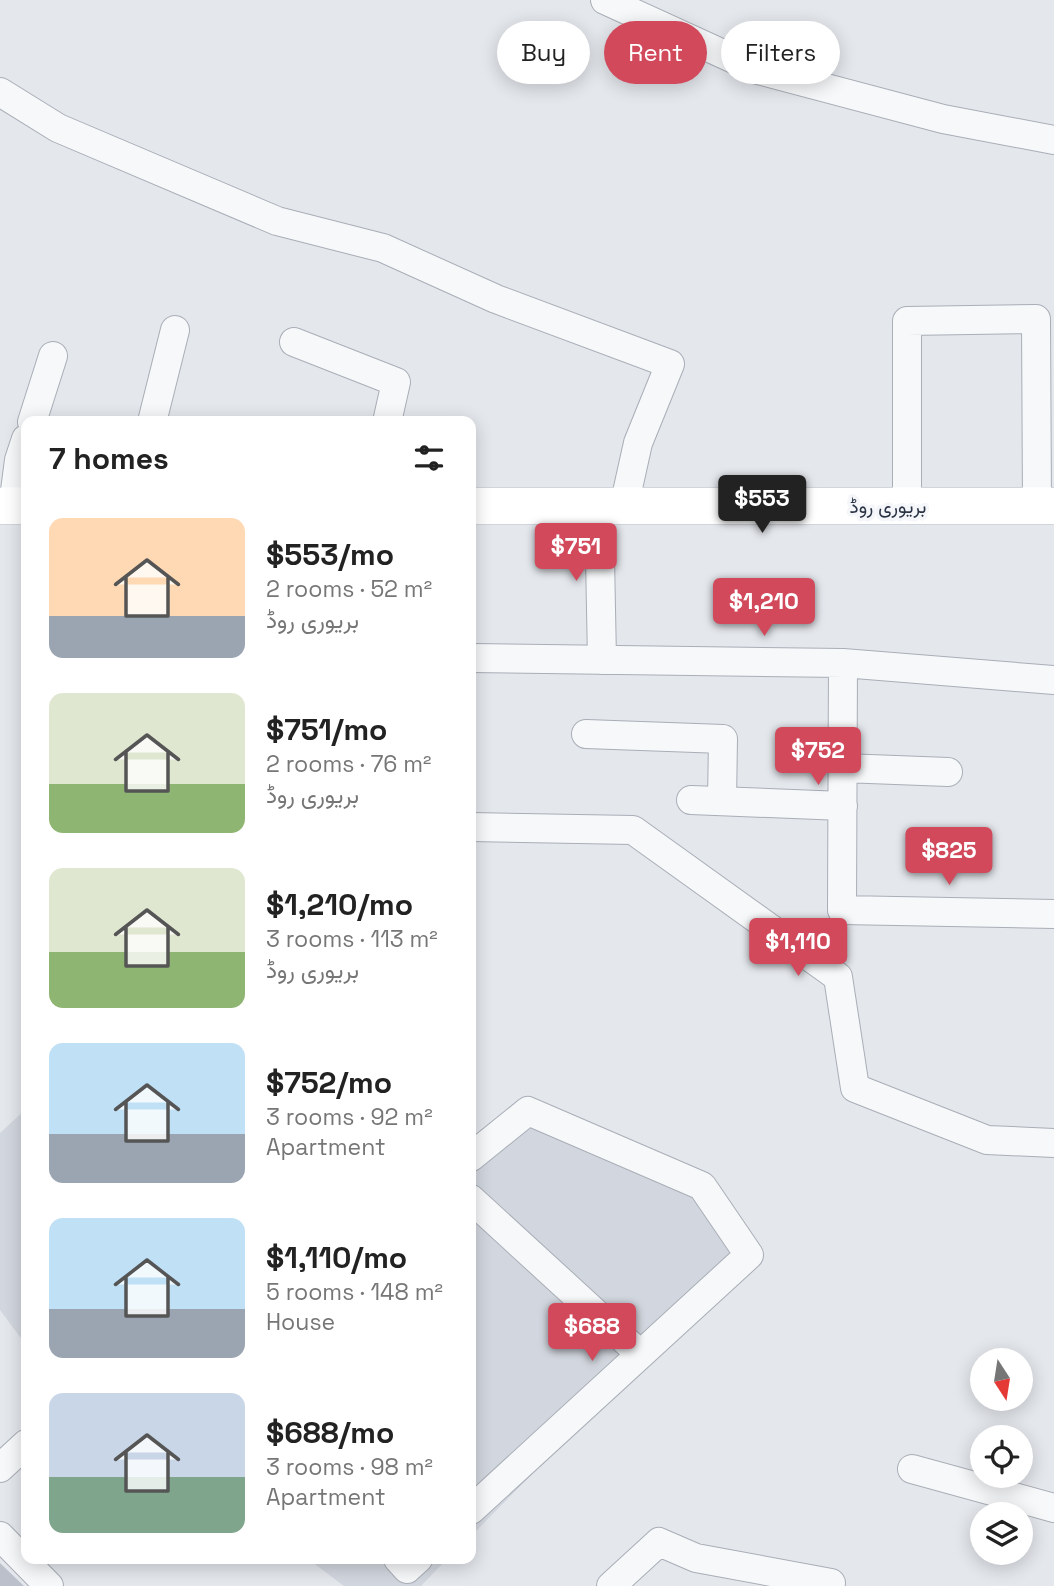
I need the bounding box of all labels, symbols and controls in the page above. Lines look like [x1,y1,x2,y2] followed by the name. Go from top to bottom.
[497,21,590,84] chip: Buy
[604,21,707,84] chip: Rent
[721,21,840,84] chip: Filters
[49,439,169,478] text: 7 homes
[410,439,448,477] icon: filters
[721,476,803,535] pin: $553
[734,483,790,513] text: $553
[850,494,926,519] street label: بریوری روڈ
[535,524,617,583] pin: $751
[551,531,601,561] text: $751
[266,535,394,574] text: $553/mo
[105,546,189,630] icon: home
[266,574,432,604] text: 2 rooms · 52 m²
[707,578,821,638] pin: $1,210
[729,586,799,616] text: $1,210
[266,605,359,635] text: بریوری روڈ
[266,710,387,749] text: $751/mo
[105,721,189,805] icon: home
[777,728,859,787] pin: $752
[791,735,845,765] text: $752
[266,749,431,779] text: 2 rooms · 76 m²
[266,780,359,810] text: بریوری روڈ
[908,828,990,887] pin: $825
[921,835,977,865] text: $825
[266,885,413,924] text: $1,210/mo
[105,896,189,980] icon: home
[741,918,855,978] pin: $1,110
[266,924,438,954] text: 3 rooms · 113 m²
[765,926,831,956] text: $1,110
[266,955,359,985] text: بریوری روڈ
[266,1063,392,1102] text: $752/mo
[105,1071,189,1155] icon: home
[266,1102,433,1132] text: 3 rooms · 92 m²
[266,1132,386,1162] text: Apartment
[266,1238,407,1277] text: $1,110/mo
[105,1246,189,1330] icon: home
[266,1277,443,1307] text: 5 rooms · 148 m²
[551,1304,633,1363] pin: $688
[266,1307,335,1337] text: House
[564,1311,620,1341] text: $688
[970,1348,1032,1410] north arrow
[970,1348,1033,1565] map controls
[266,1413,394,1452] text: $688/mo
[105,1421,189,1505] icon: home
[970,1425,1033,1488] button: locate
[266,1452,433,1482] text: 3 rooms · 98 m²
[266,1482,386,1512] text: Apartment
[970,1502,1033,1565] button: layers

